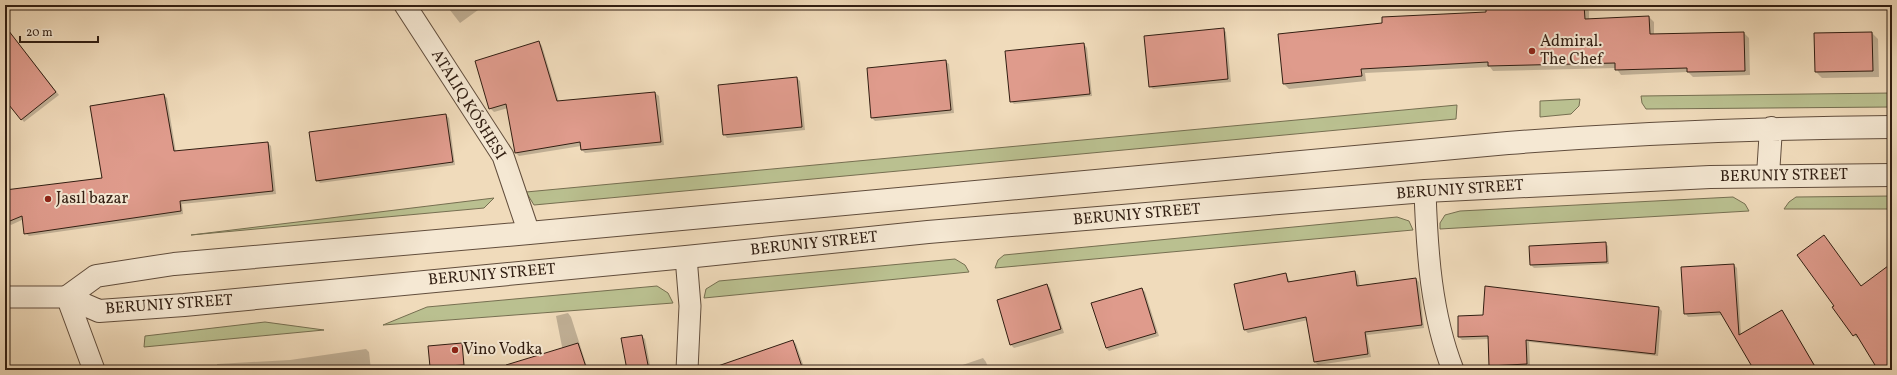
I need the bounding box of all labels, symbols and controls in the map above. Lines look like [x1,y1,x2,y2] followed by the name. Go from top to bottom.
[20,18,98,44] scale bar
[26,25,53,41] text: 20 m
[1540,31,1604,71] place label: Admiral. The Chef
[425,46,511,164] street label: ATALIQ KÓSHESI
[1527,46,1537,56] marker: Admiral. The Chef
[1720,164,1848,188] street label: BERUNIY STREET
[1395,175,1525,205] street label: BERUNIY STREET
[56,188,129,210] place label: Jasıl bazar
[43,194,53,204] marker: Jasıl bazar
[1072,198,1202,232] street label: BERUNIY STREET
[749,226,879,262] street label: BERUNIY STREET
[427,258,557,292] street label: BERUNIY STREET
[104,290,234,320] street label: BERUNIY STREET
[463,339,542,361] place label: Vino Vodka
[450,345,460,355] marker: Vino Vodka

